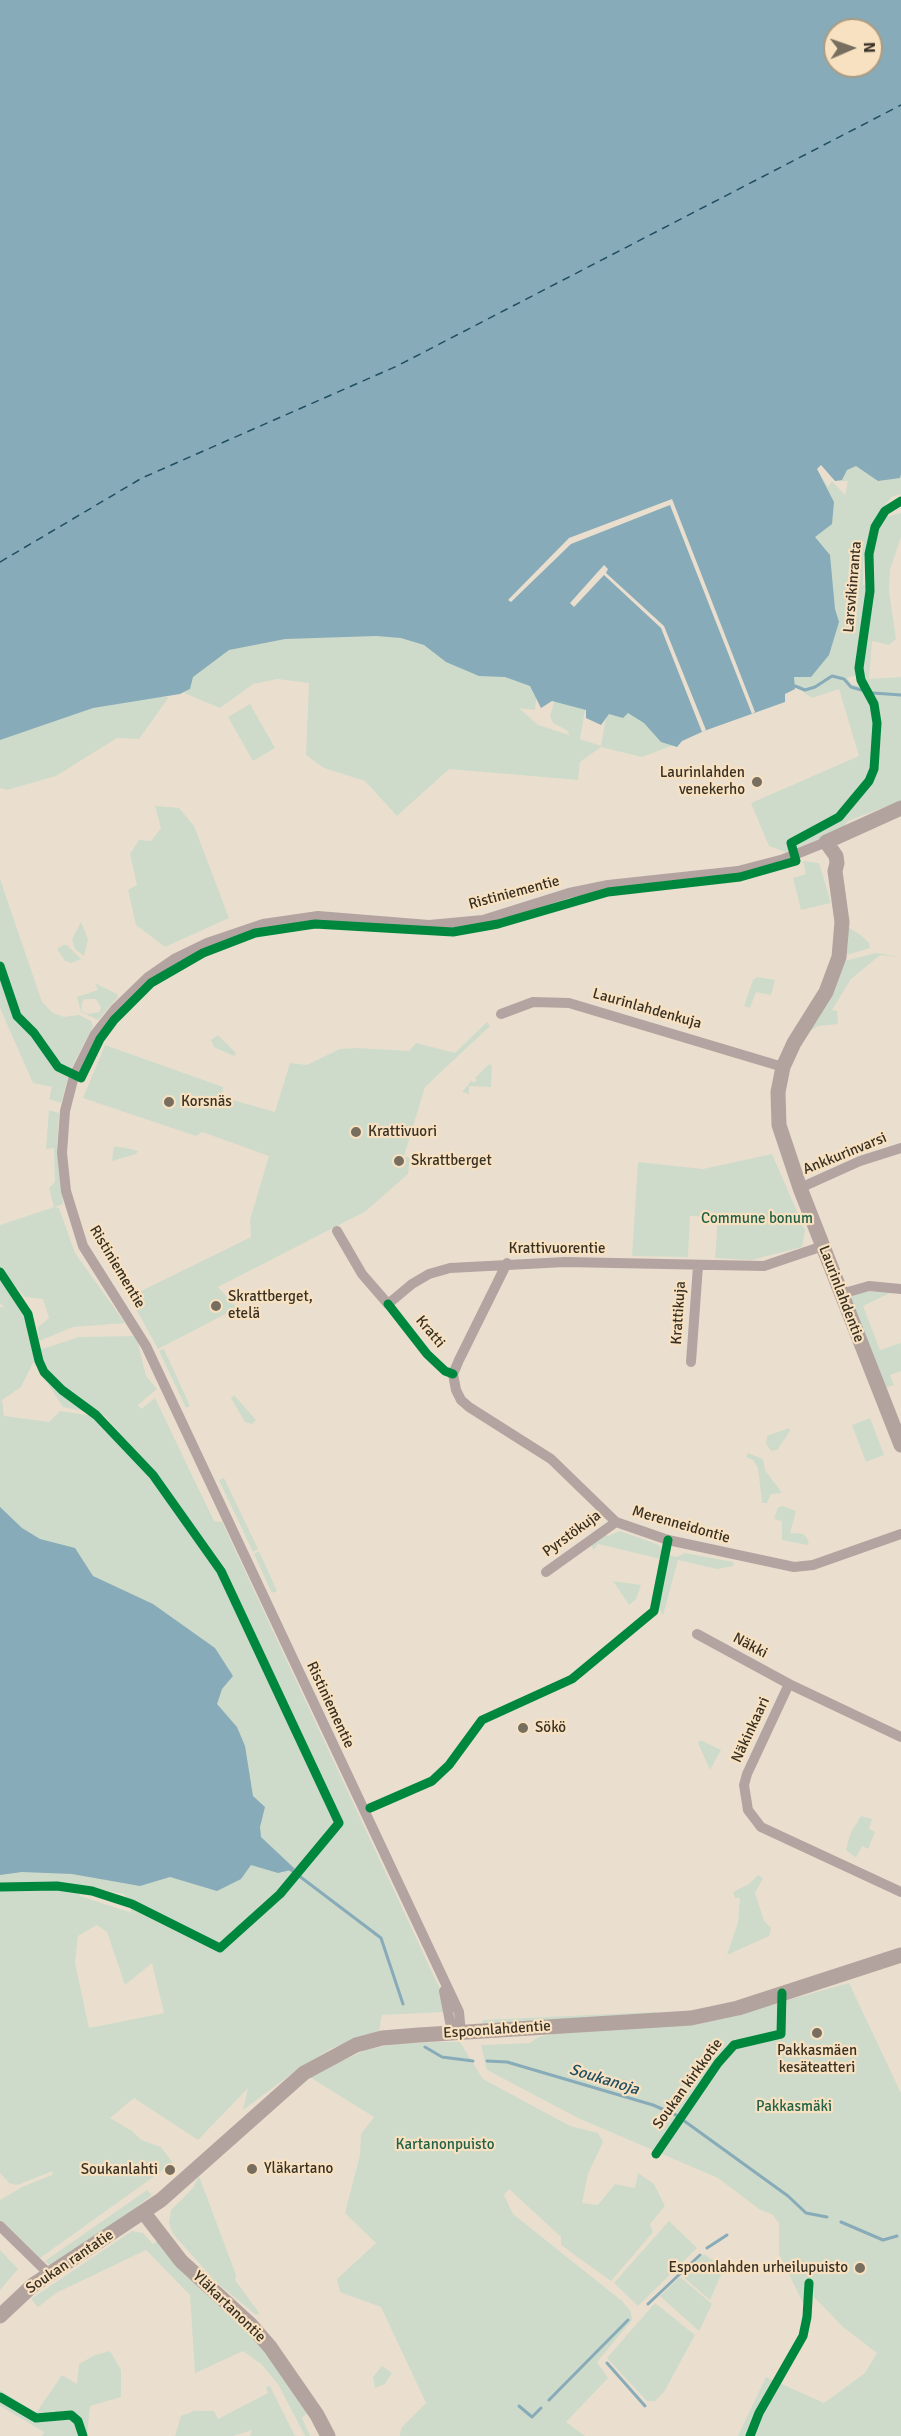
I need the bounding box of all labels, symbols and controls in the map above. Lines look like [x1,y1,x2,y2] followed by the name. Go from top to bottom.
[823,18,883,78] north arrow
[859,42,879,53] text: N
[840,540,866,634] street label: Larsvikinranta
[660,764,745,799] place label: Laurinlahden venekerho
[750,775,764,789] marker: Laurinlahden venekerho
[467,872,561,914] street label: Ristiniementie
[590,985,704,1033] street label: Laurinlahdenkuja
[181,1093,232,1111] place label: Korsnäs
[162,1095,176,1109] marker: Korsnäs
[368,1123,437,1141] place label: Krattivuori
[349,1125,363,1139] marker: Krattivuori
[800,1129,890,1179] street label: Ankkurinvarsi
[411,1152,492,1170] place label: Skrattberget
[392,1154,406,1168] marker: Skrattberget
[701,1210,813,1228] park label: Commune bonum
[85,1222,149,1312] street label: Ristiniementie
[509,1240,605,1258] street label: Krattivuorentie
[814,1243,868,1345] street label: Laurinlahdentie
[668,1281,690,1345] street label: Krattikuja
[228,1288,313,1323] place label: Skrattberget, etelä
[209,1299,223,1313] marker: Skrattberget, etelä
[411,1312,449,1352] street label: Kratti
[630,1502,732,1548] street label: Merenneidontie
[539,1507,605,1561] street label: Pyrstökuja
[730,1629,770,1663] street label: Näkki
[302,1659,358,1751] street label: Ristiniementie
[728,1694,774,1766] street label: Näkinkaari
[535,1719,566,1737] place label: Sökö
[516,1721,530,1735] marker: Sökö
[443,2017,551,2043] street label: Espoonlahdentie
[810,2026,824,2040] marker: Pakkasmäen kesäteatteri
[649,2035,727,2133] street label: Soukan kirkkotie
[777,2042,857,2077] place label: Pakkasmäen kesäteatteri
[567,2060,641,2100] water label: Soukanoja
[756,2098,832,2116] park label: Pakkasmäki
[395,2136,495,2154] park label: Kartanonpuisto
[264,2160,333,2178] place label: Yläkartano
[81,2161,158,2179] place label: Soukanlahti
[245,2162,259,2176] marker: Yläkartano
[163,2163,177,2177] marker: Soukanlahti
[23,2226,117,2298] street label: Soukan rantatie
[669,2259,848,2277] place label: Espoonlahden urheilupuisto
[853,2261,867,2275] marker: Espoonlahden urheilupuisto
[189,2268,269,2346] street label: Yläkartanontie

